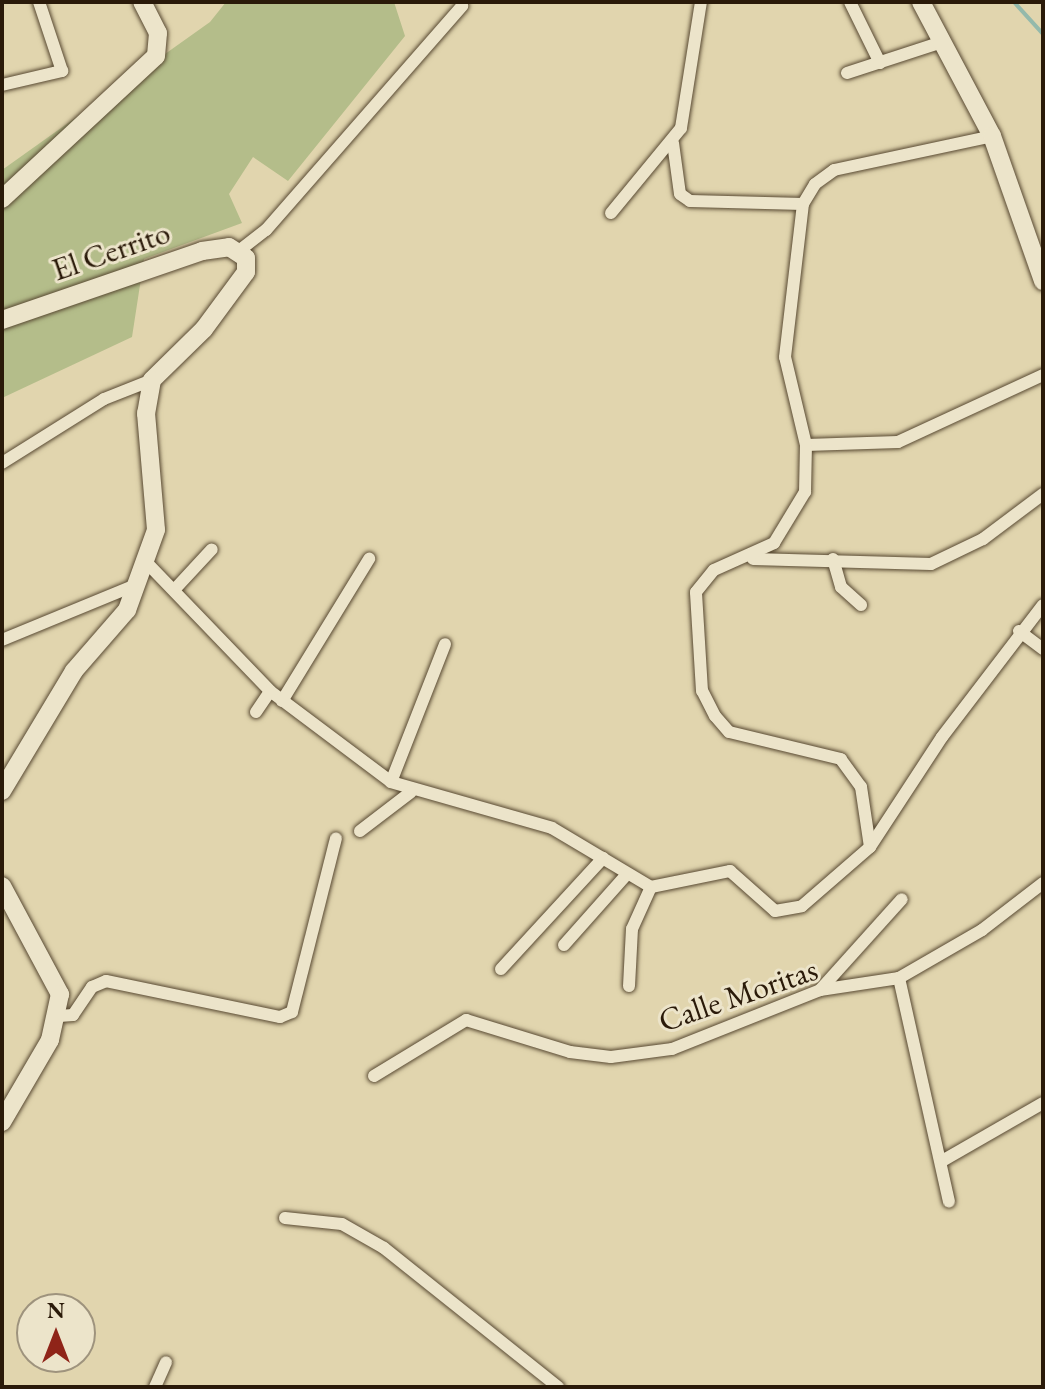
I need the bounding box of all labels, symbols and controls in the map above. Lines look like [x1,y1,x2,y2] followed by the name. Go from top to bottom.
[47,213,175,289] street label: El Cerrito
[654,950,822,1040] street label: Calle Moritas
[16,1293,96,1373] north arrow
[47,1296,65,1325] text: N

